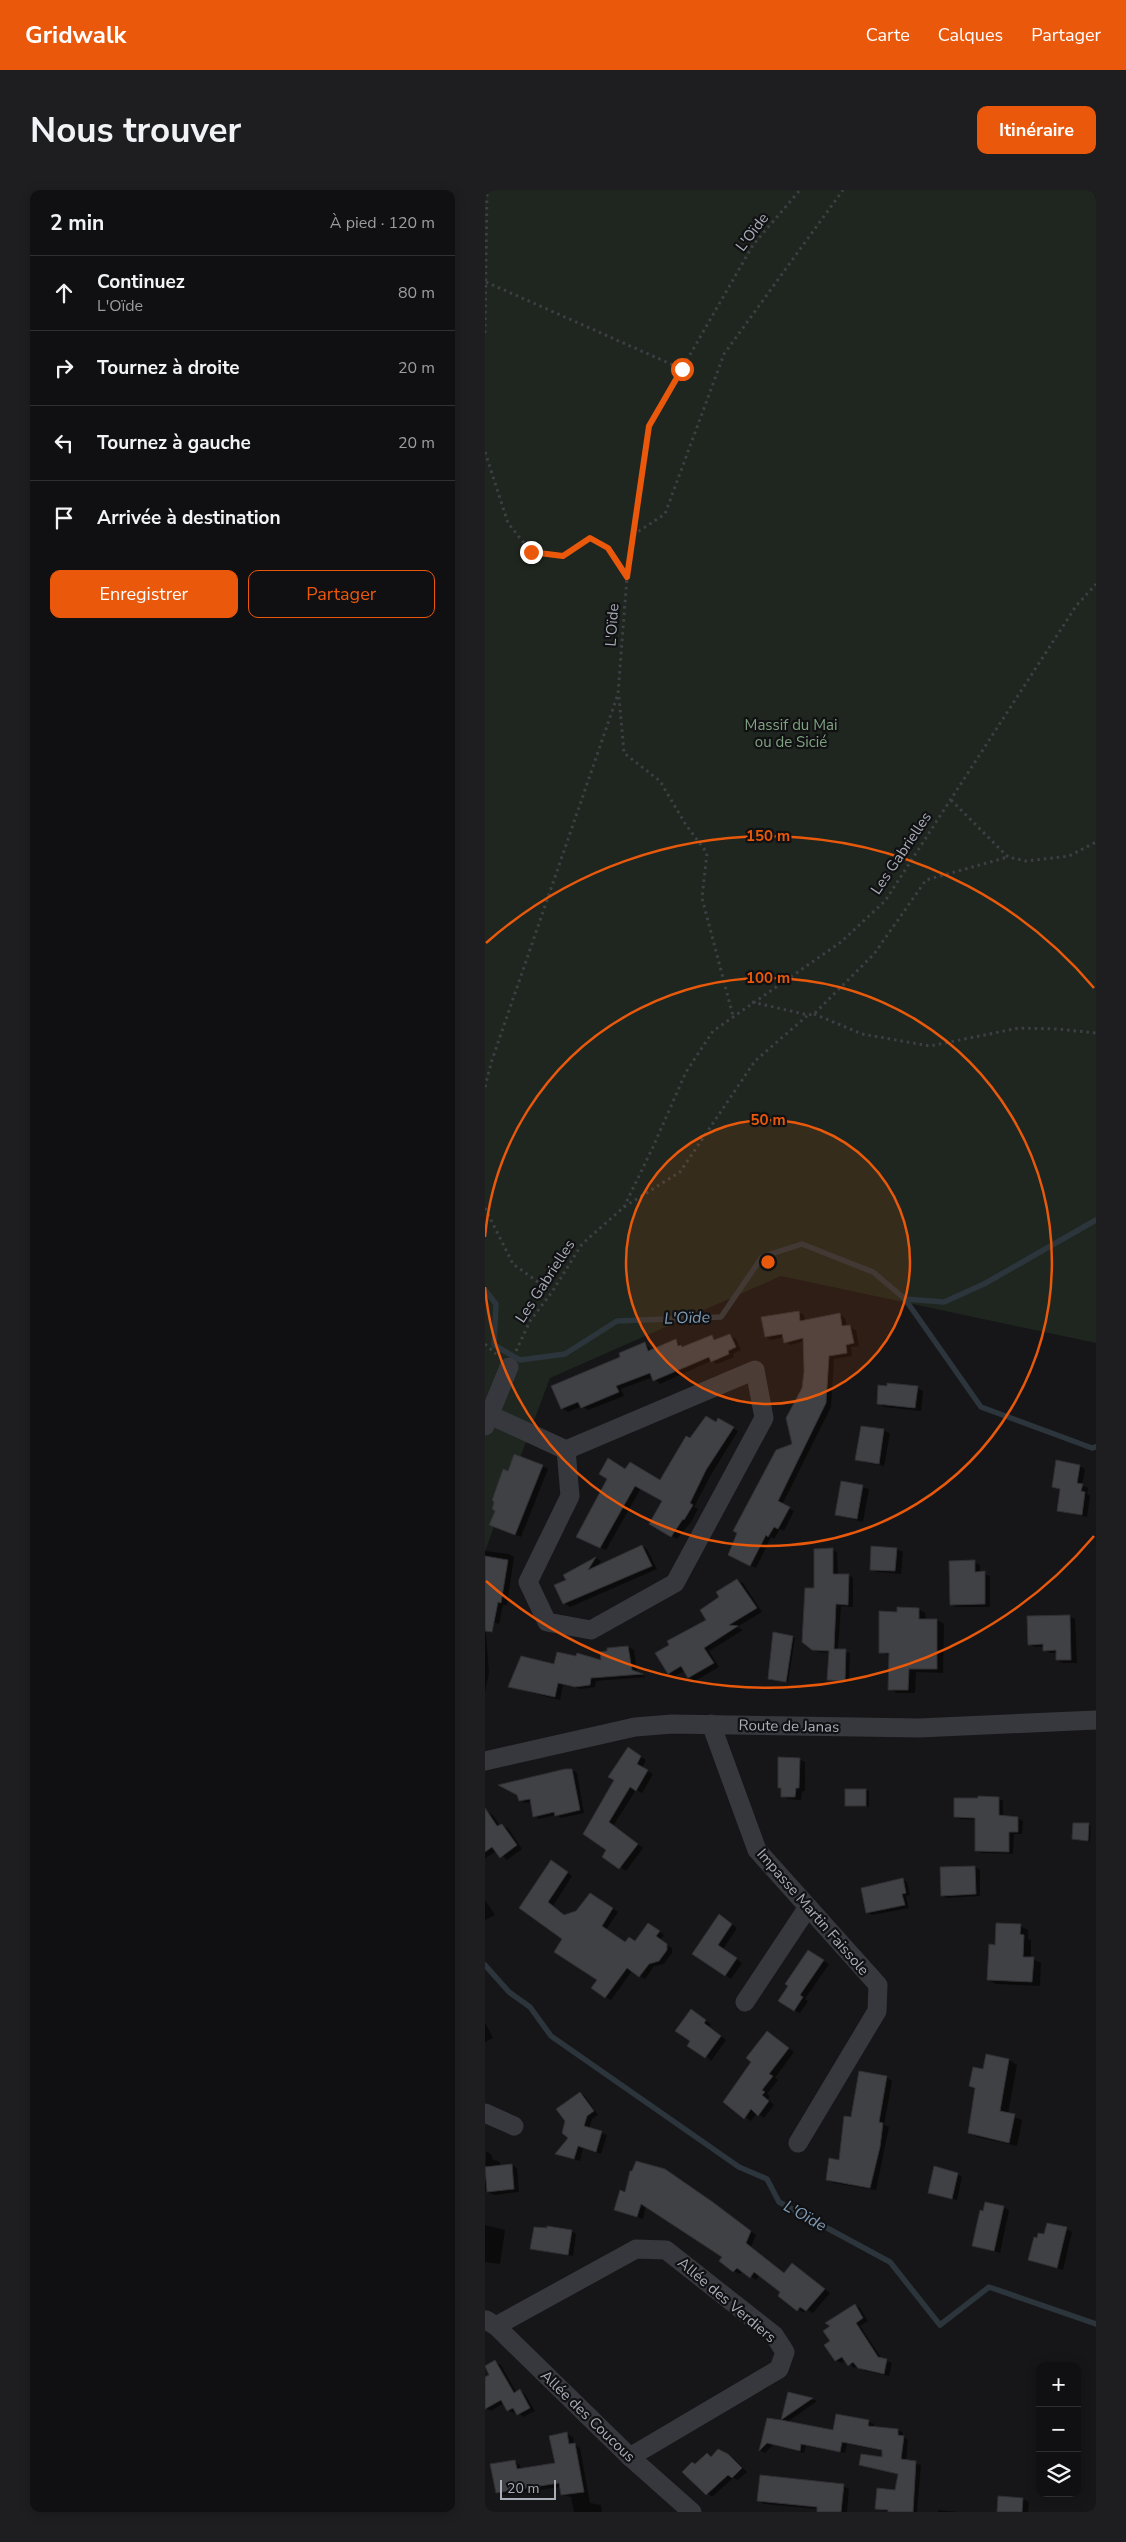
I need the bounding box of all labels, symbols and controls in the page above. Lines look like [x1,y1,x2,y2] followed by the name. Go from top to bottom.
[25,19,126,51] text: Gridwalk
[866,23,910,47] text: Carte
[938,23,1003,47] text: Calques
[1031,23,1101,47] text: Partager
[977,106,1096,154] button: Itinéraire
[30,107,241,154] text: Nous trouver
[50,209,104,237] text: 2 min
[731,209,773,255] street label: L'Oïde
[330,212,435,234] text: À pied · 120 m
[97,269,185,295] text: Continuez
[50,279,78,307] icon: ahead
[398,282,435,304] text: 80 m
[97,295,143,317] text: L'Oïde
[50,354,78,382] icon: right
[97,355,240,381] text: Tournez à droite
[398,357,435,379] text: 20 m
[671,358,694,381] route start
[50,429,78,457] icon: left
[97,430,251,456] text: Tournez à gauche
[398,432,435,454] text: 20 m
[50,504,78,532] icon: arrive
[97,505,281,531] text: Arrivée à destination
[520,541,543,564] route end
[50,570,238,618] button: Enregistrer
[248,570,435,618] button: Partager
[601,603,623,647] street label: L'Oïde
[745,715,837,752] park label: Massif du Mai ou de Sicié
[866,808,936,898] street label: Les Gabrielles
[746,826,790,846] text: 150 m
[746,968,790,988] text: 100 m
[750,1110,786,1130] text: 50 m
[511,1235,579,1327] street label: Les Gabrielles
[759,1253,777,1271] centre of rings
[664,1306,711,1330] water label: L'Oïde
[738,1715,840,1737] street label: Route de Janas
[752,1844,874,1980] street label: Impasse Martin Faissole
[780,2195,831,2237] water label: L'Oïde
[674,2253,780,2347] street label: Allée des Verdiers
[1036,2362,1081,2497] map controls
[1036,2362,1081,2407] button: +
[536,2366,640,2466] street label: Allée des Coucous
[1036,2407,1081,2452] button: −
[1036,2452,1081,2497] button: layers
[500,2477,556,2500] scale bar
[507,2479,539,2498] text: 20 m

